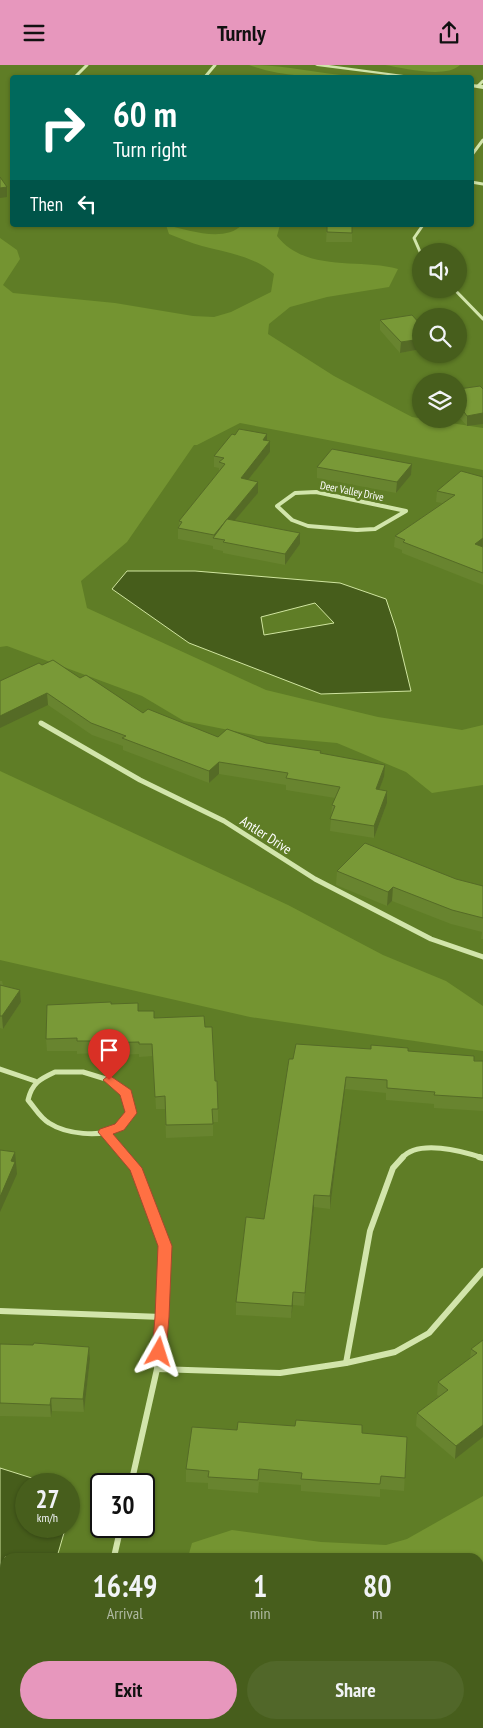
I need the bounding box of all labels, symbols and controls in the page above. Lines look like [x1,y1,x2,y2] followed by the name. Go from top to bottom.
[20,19,48,47] icon: menu
[217,19,266,47] text: Turnly
[435,19,463,47] icon: share
[113,91,177,137] text: 60 m
[30,95,95,160] icon: right
[113,135,187,163] text: Turn right
[73,190,101,218] icon: left
[30,192,63,216] text: Then
[412,243,467,428] map controls
[412,243,467,298] button: sound
[412,308,467,363] button: search
[412,373,467,428] button: layers
[319,478,385,504] street label: Deer Valley Drive
[237,812,295,858] street label: Antler Drive
[88,1029,130,1080] pin
[95,1036,123,1064] icon: arrive
[132,1325,184,1377] position arrow
[90,1473,155,1538] speed limit sign: 30
[36,1483,59,1515] text: 27
[37,1510,58,1525] text: km/h
[92,1566,157,1605] text: 16:49
[253,1566,267,1605] text: 1
[363,1566,392,1605] text: 80
[107,1603,143,1623] text: Arrival
[250,1603,271,1623] text: min
[372,1603,382,1623] text: m
[20,1661,237,1719] button: Exit
[247,1661,464,1719] button: Share

